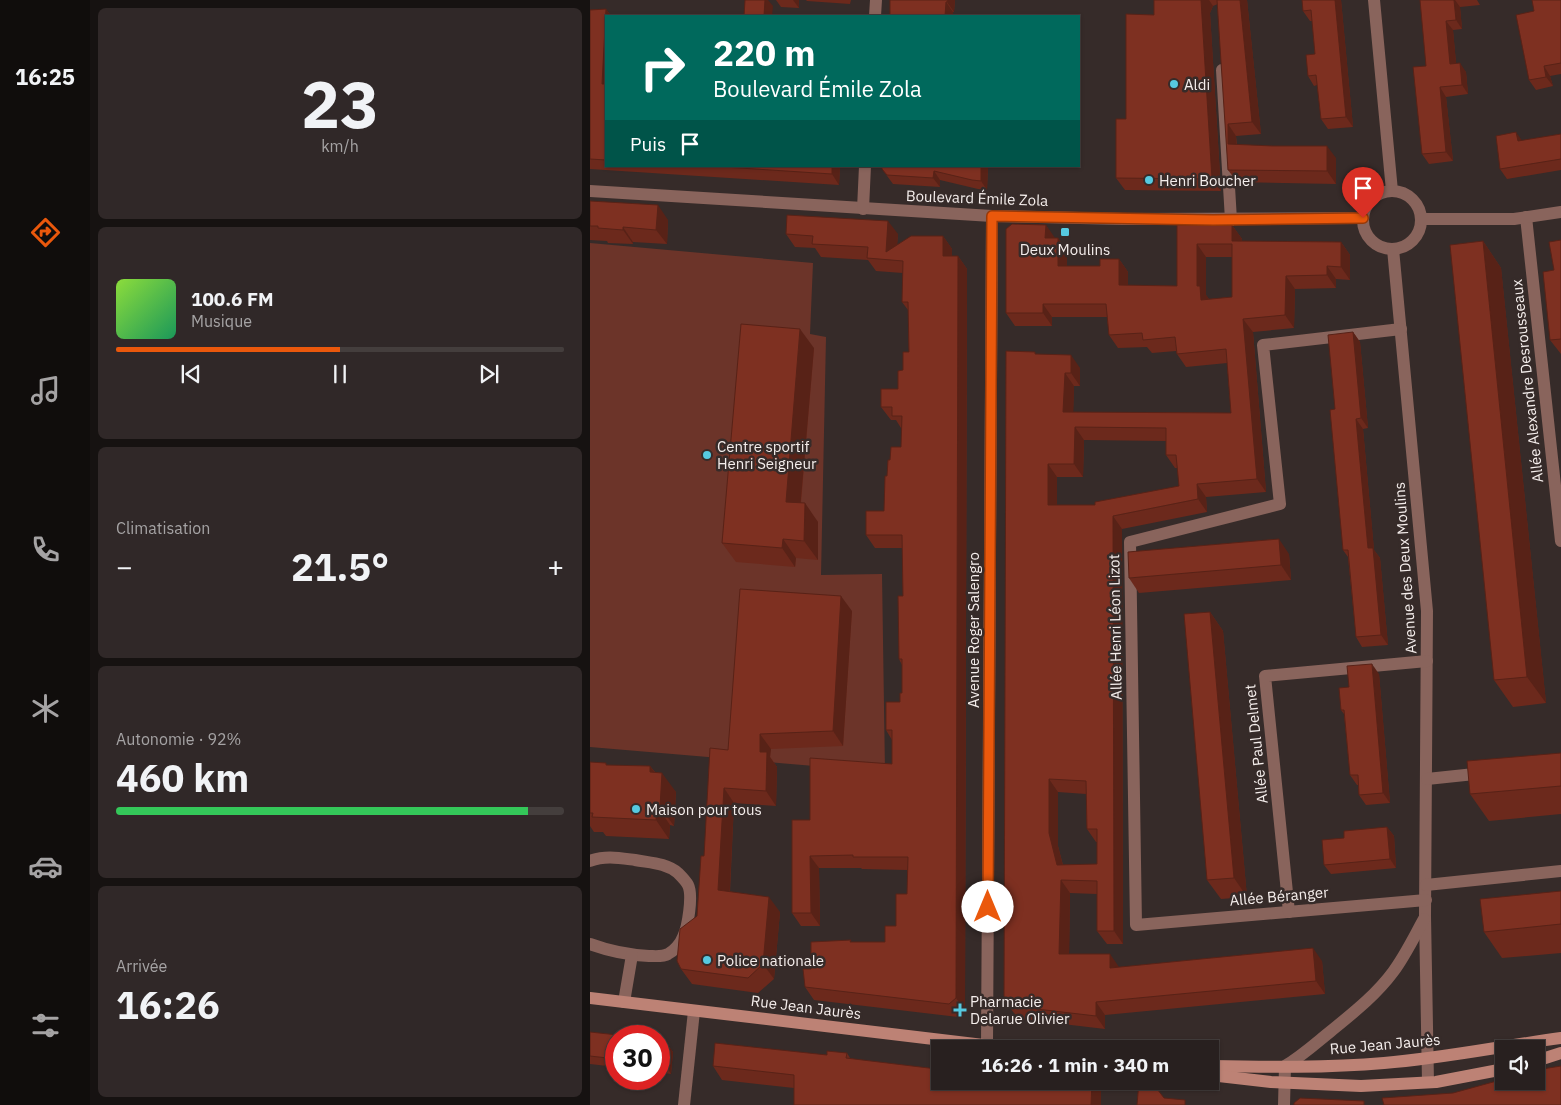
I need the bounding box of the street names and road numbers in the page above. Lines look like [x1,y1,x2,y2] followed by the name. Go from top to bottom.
[906,186,1048,210] street label: Boulevard Émile Zola
[1507,278,1547,484] street label: Allée Alexandre Desrousseaux
[1390,481,1420,655] street label: Avenue des Deux Moulins
[964,552,983,708] street label: Avenue Roger Salengro
[1104,554,1126,700] street label: Allée Henri Léon Lizot
[1240,683,1272,805] street label: Allée Paul Delmet
[1229,882,1330,910] street label: Allée Béranger
[750,991,862,1023] street label: Rue Jean Jaurès
[1329,1030,1441,1058] street label: Rue Jean Jaurès

